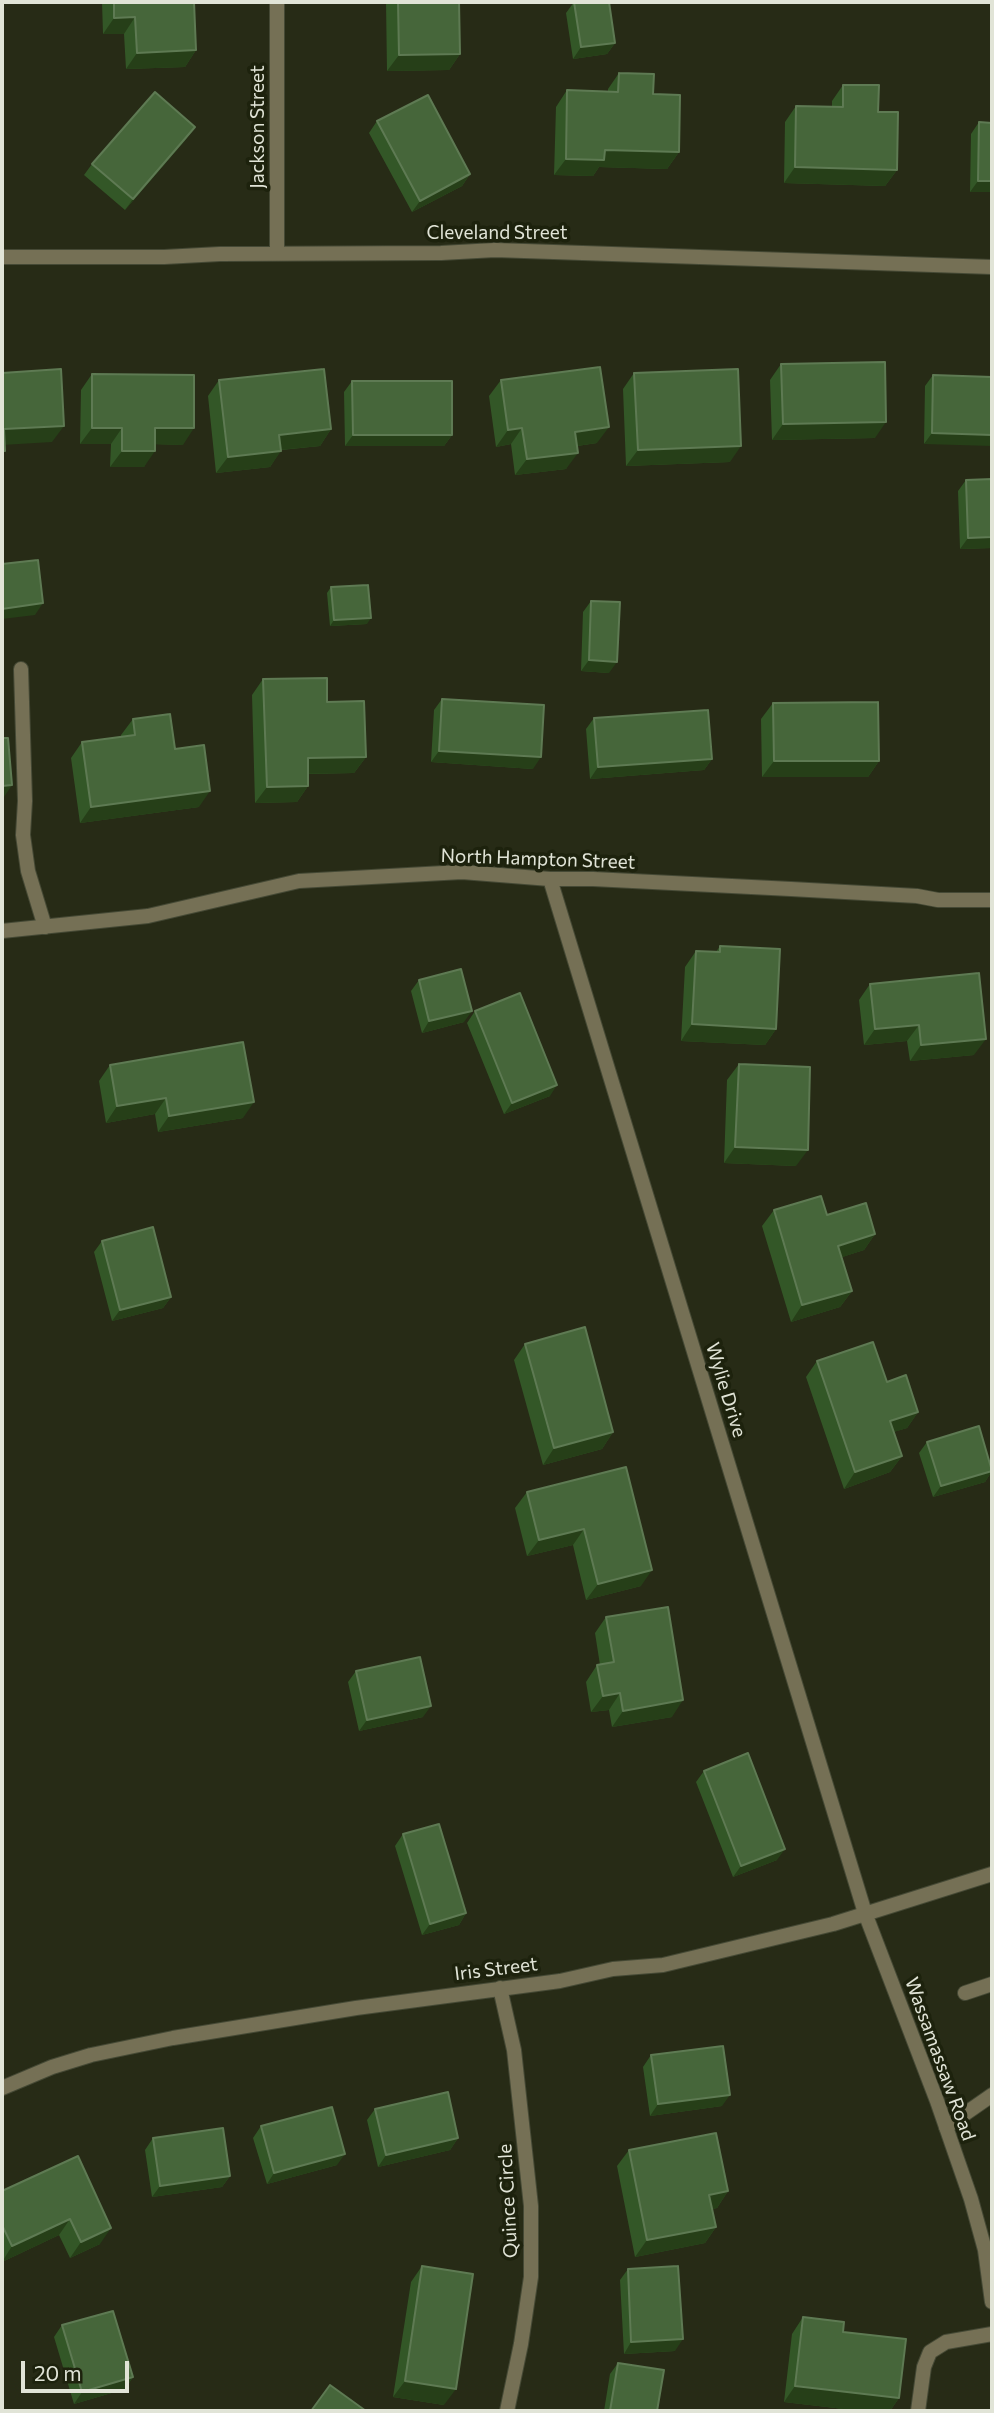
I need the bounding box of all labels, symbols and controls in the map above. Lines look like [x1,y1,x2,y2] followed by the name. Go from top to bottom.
[247,65,269,189] street label: Jackson Street
[426,222,568,244] street label: Cleveland Street
[440,844,636,874] street label: North Hampton Street
[701,1340,751,1440] street label: Wylie Drive
[453,1953,539,1985] street label: Iris Street
[900,1974,980,2144] street label: Wassamassaw Road
[494,2143,522,2259] street label: Quince Circle
[24,2346,133,2390] scale bar
[34,2360,82,2385] text: 20 m

